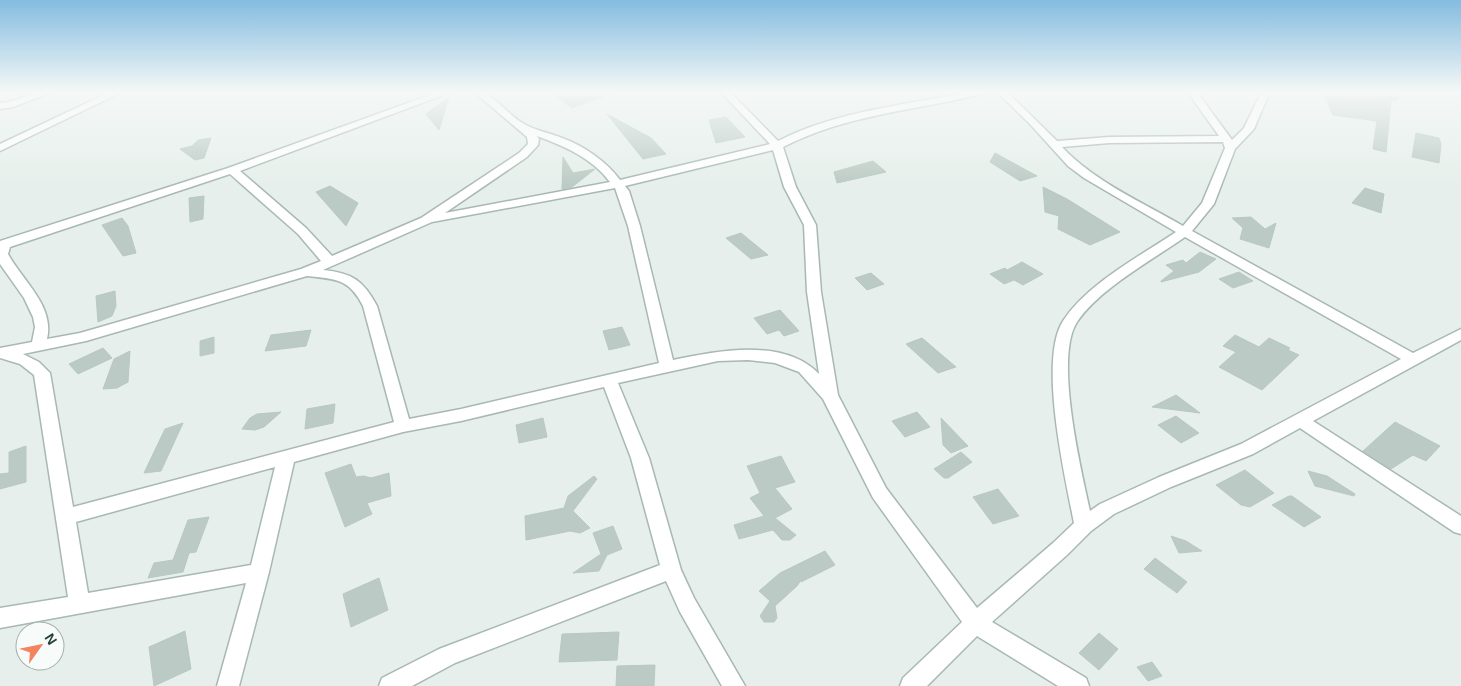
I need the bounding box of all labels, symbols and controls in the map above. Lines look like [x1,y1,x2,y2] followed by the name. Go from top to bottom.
[15,621,65,671] north arrow
[41,630,60,648] text: N

